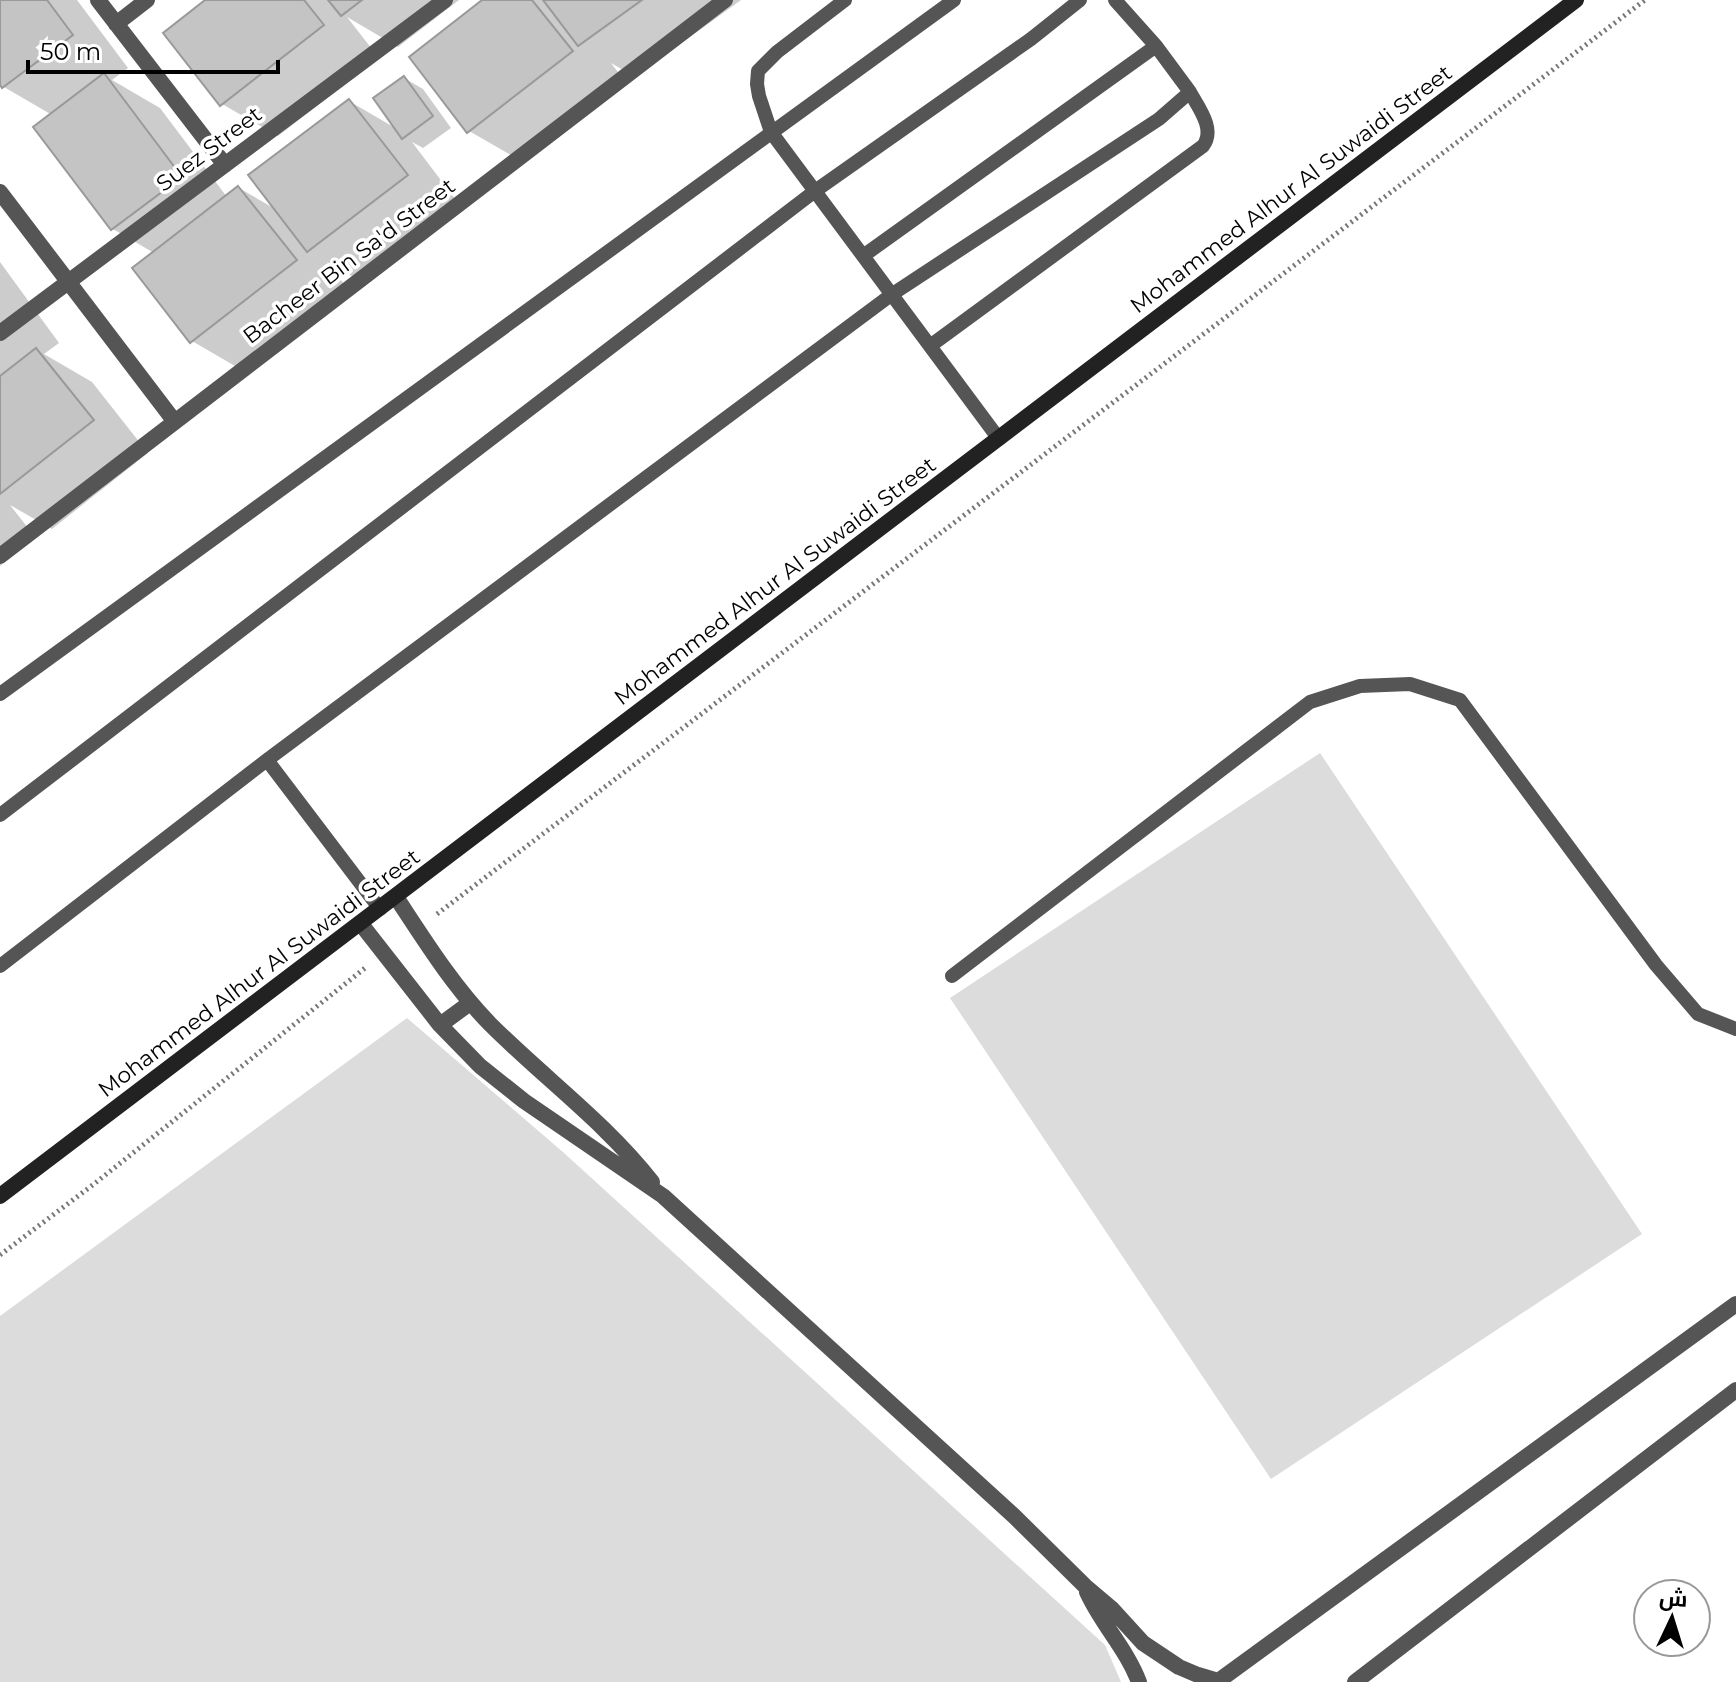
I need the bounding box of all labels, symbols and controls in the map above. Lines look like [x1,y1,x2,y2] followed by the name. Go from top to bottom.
[28,24,278,74] scale bar
[40,37,101,66] text: 50 m
[1125,59,1457,319] street label: Mohammed Alhur Al Suwaidi Street
[151,101,267,197] street label: Suez Street
[238,172,461,350] street label: Bacheer Bin Sa'd Street
[609,451,941,711] street label: Mohammed Alhur Al Suwaidi Street
[93,843,425,1103] street label: Mohammed Alhur Al Suwaidi Street
[1632,1578,1712,1658] north arrow
[1658,1584,1688,1613] text: ش

